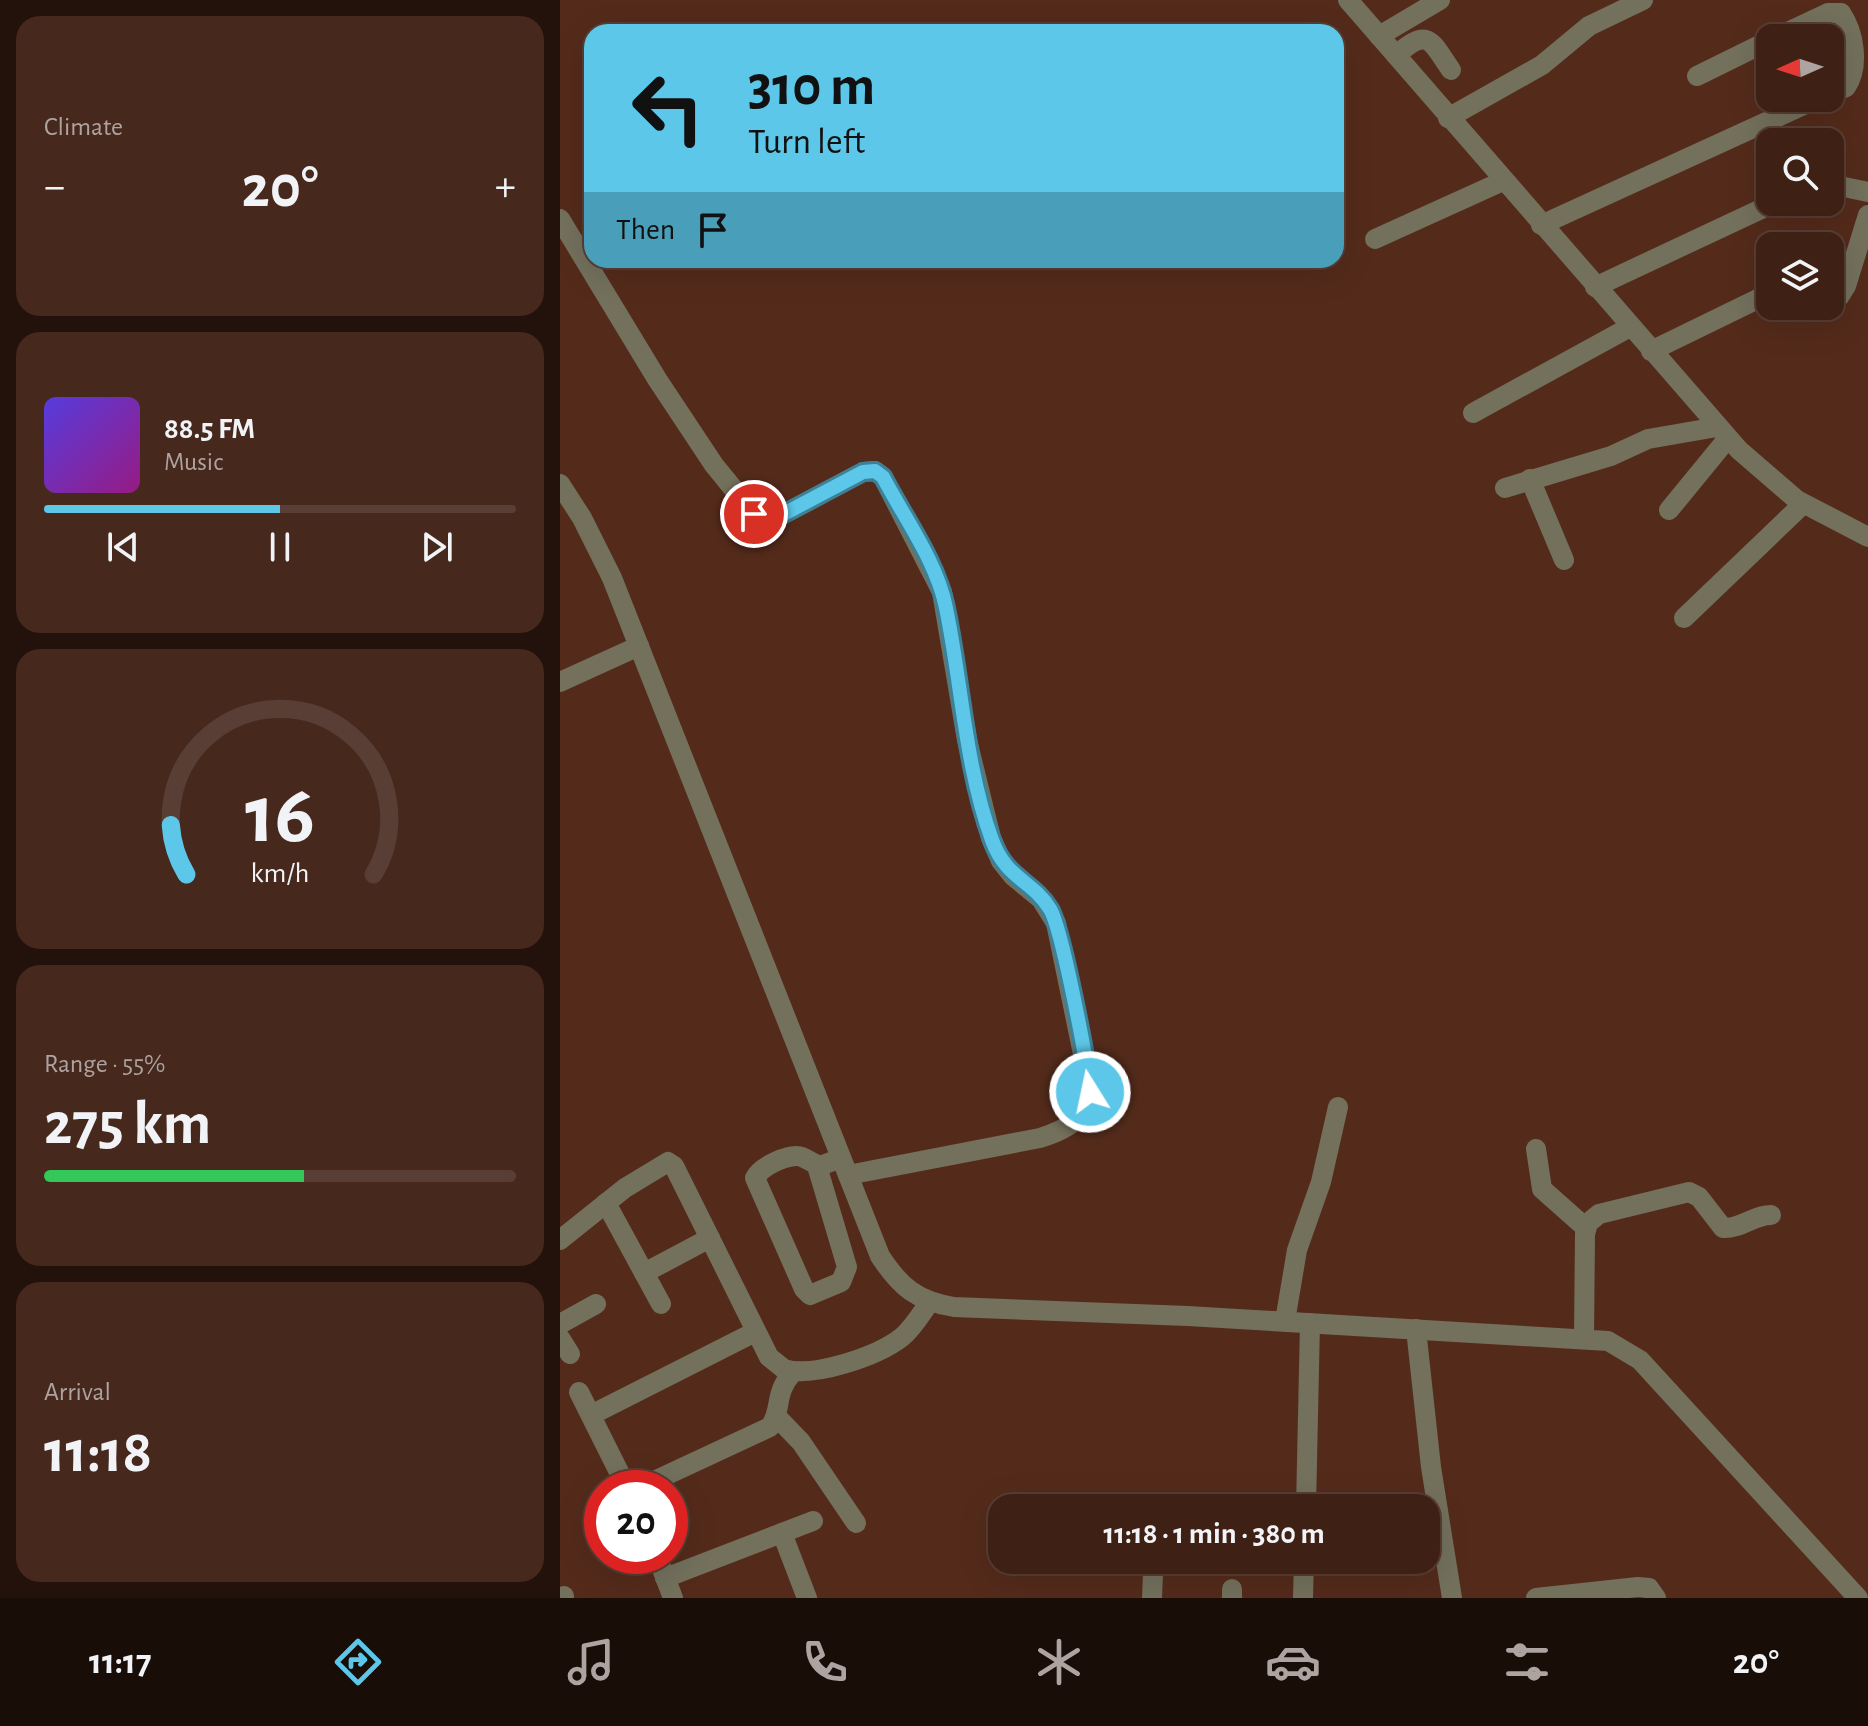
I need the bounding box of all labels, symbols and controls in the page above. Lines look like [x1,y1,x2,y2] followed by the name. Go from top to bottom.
[1756,24,1844,112] north arrow
[1756,24,1844,320] map controls
[616,56,720,160] icon: left
[748,59,875,115] text: 310 m
[44,114,123,140] text: Climate
[748,124,865,160] text: Turn left
[1756,128,1844,216] button: search
[241,158,319,218] text: 20°
[44,165,65,209] text: −
[495,165,516,209] text: +
[691,208,735,252] icon: arrive
[616,215,675,245] text: Then
[1756,232,1844,320] button: layers
[164,414,255,444] text: 88.5 FM
[164,449,223,475] text: Music
[720,480,788,548] pin
[732,492,776,536] icon: arrive
[101,525,145,569] icon: previous
[258,525,302,569] icon: pause
[415,525,459,569] icon: next
[245,774,315,858] text: 16
[251,859,309,888] text: km/h
[1048,1050,1132,1134] position arrow
[44,1051,165,1077] text: Range · 55%
[44,1095,211,1155] text: 275 km
[44,1379,111,1405] text: Arrival
[44,1423,152,1483] text: 11:18
[584,1470,688,1574] speed limit sign: 20
[1103,1519,1325,1549] text: 11:18 · 1 min · 380 m
[330,1634,386,1690] icon: directions
[563,1634,619,1690] icon: music
[797,1634,853,1690] icon: phone
[1031,1634,1087,1690] icon: climate
[1265,1634,1321,1690] icon: car
[1499,1634,1555,1690] icon: filters
[89,1644,152,1680] text: 11:17
[1733,1644,1779,1680] text: 20°

